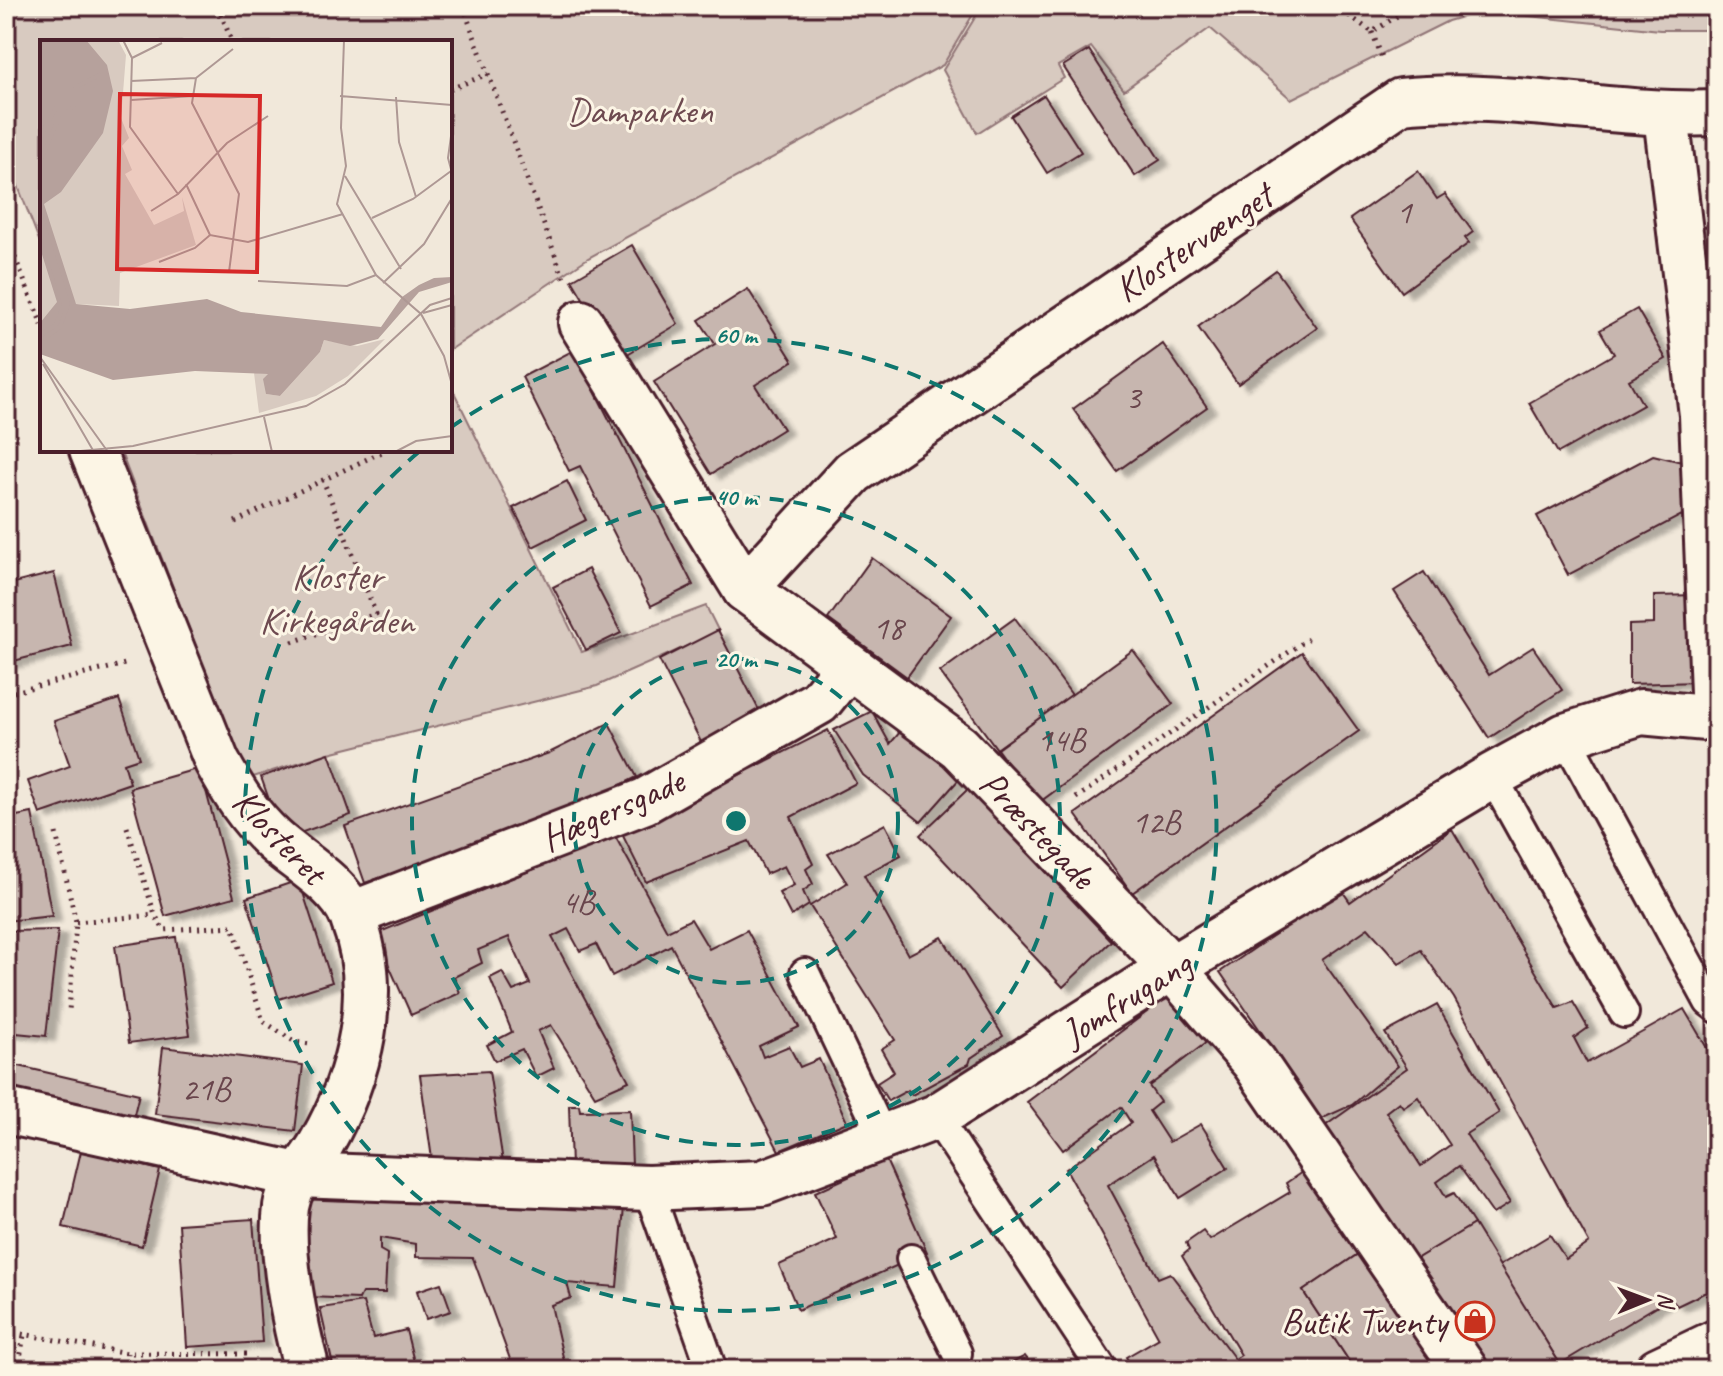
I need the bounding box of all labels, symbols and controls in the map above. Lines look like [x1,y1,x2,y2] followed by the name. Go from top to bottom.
[40,40,452,452] inset map
[567,87,714,134] park label: Damparken
[1105,169,1286,312] street label: Klostervænget
[1396,190,1413,233] house number: 1
[715,320,759,350] text: 60 m
[1125,376,1143,419] house number: 3
[715,482,759,512] text: 40 m
[260,553,416,644] park label: Kloster Kirkegården
[873,606,907,649] house number: 18
[715,644,759,674] text: 20 m
[1037,718,1087,761] house number: 14B
[533,756,693,862] street label: Hægersgade
[970,760,1107,900] street label: Præstegade
[223,778,339,897] street label: Klosteret
[1132,800,1182,843] house number: 12B
[722,807,750,835] centre of rings
[562,880,597,923] house number: 4B
[1051,939,1202,1058] street label: Jomfrugang
[182,1067,232,1110] house number: 21B
[1607,1260,1687,1340] north arrow
[1652,1293,1680,1310] text: N
[1281,1298,1450,1345] place label: Butik Twenty
[1454,1300,1496,1342] shop icon: Butik Twenty

